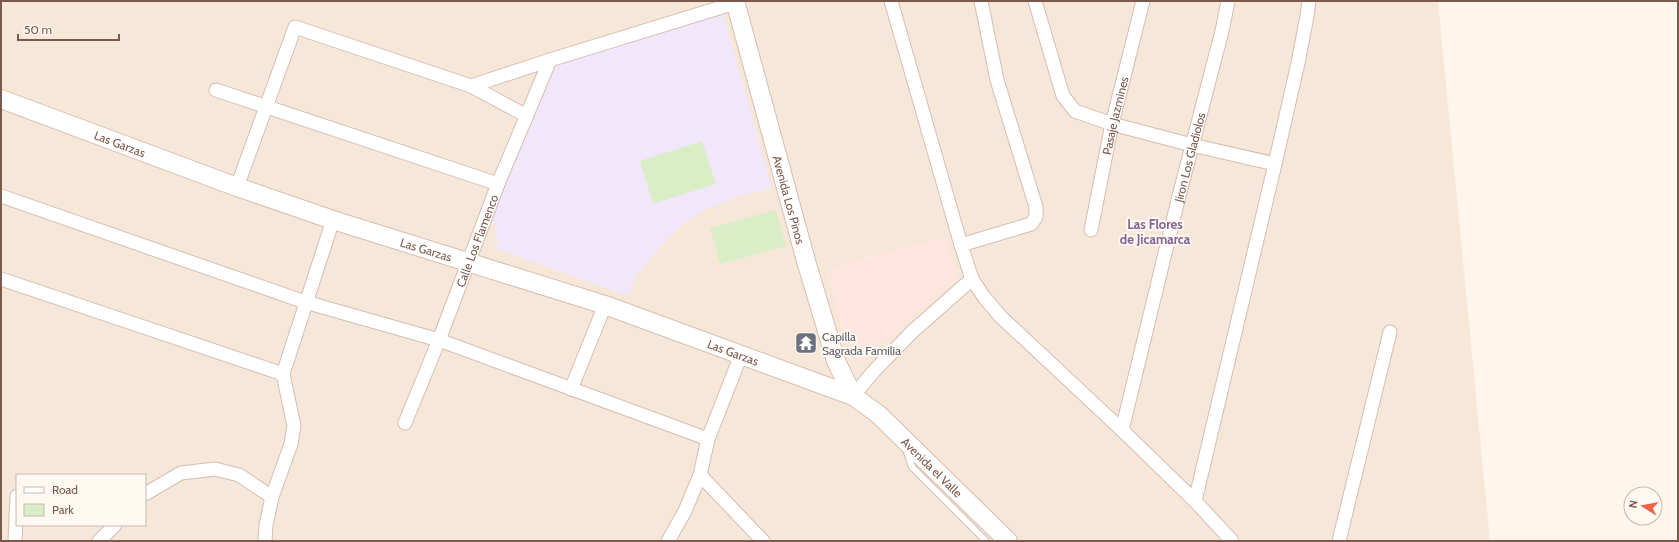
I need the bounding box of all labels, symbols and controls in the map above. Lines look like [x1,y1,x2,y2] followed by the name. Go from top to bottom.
[18,16,119,42] scale bar
[24,22,52,37] text: 50 m
[1099,75,1131,156] street label: Pasaje Jazmines
[1170,111,1208,204] street label: Jiron Los Gladiolos
[92,127,148,160] street label: Las Garzas
[770,154,809,246] street label: Avenida Los Pinos
[452,192,501,289] street label: Calle Los Flamenco
[1120,216,1191,247] district label: Las Flores de Jicamarca
[398,234,454,264] street label: Las Garzas
[822,329,901,358] place label: Capilla Sagrada Familia
[793,330,819,356] temple icon: Capilla Sagrada Familia
[706,336,761,368] street label: Las Garzas
[898,434,966,500] street label: Avenida el Valle
[16,474,146,526] legend
[52,482,78,497] text: Road
[1623,486,1663,526] north arrow
[1626,499,1641,509] text: N
[52,502,74,517] text: Park

